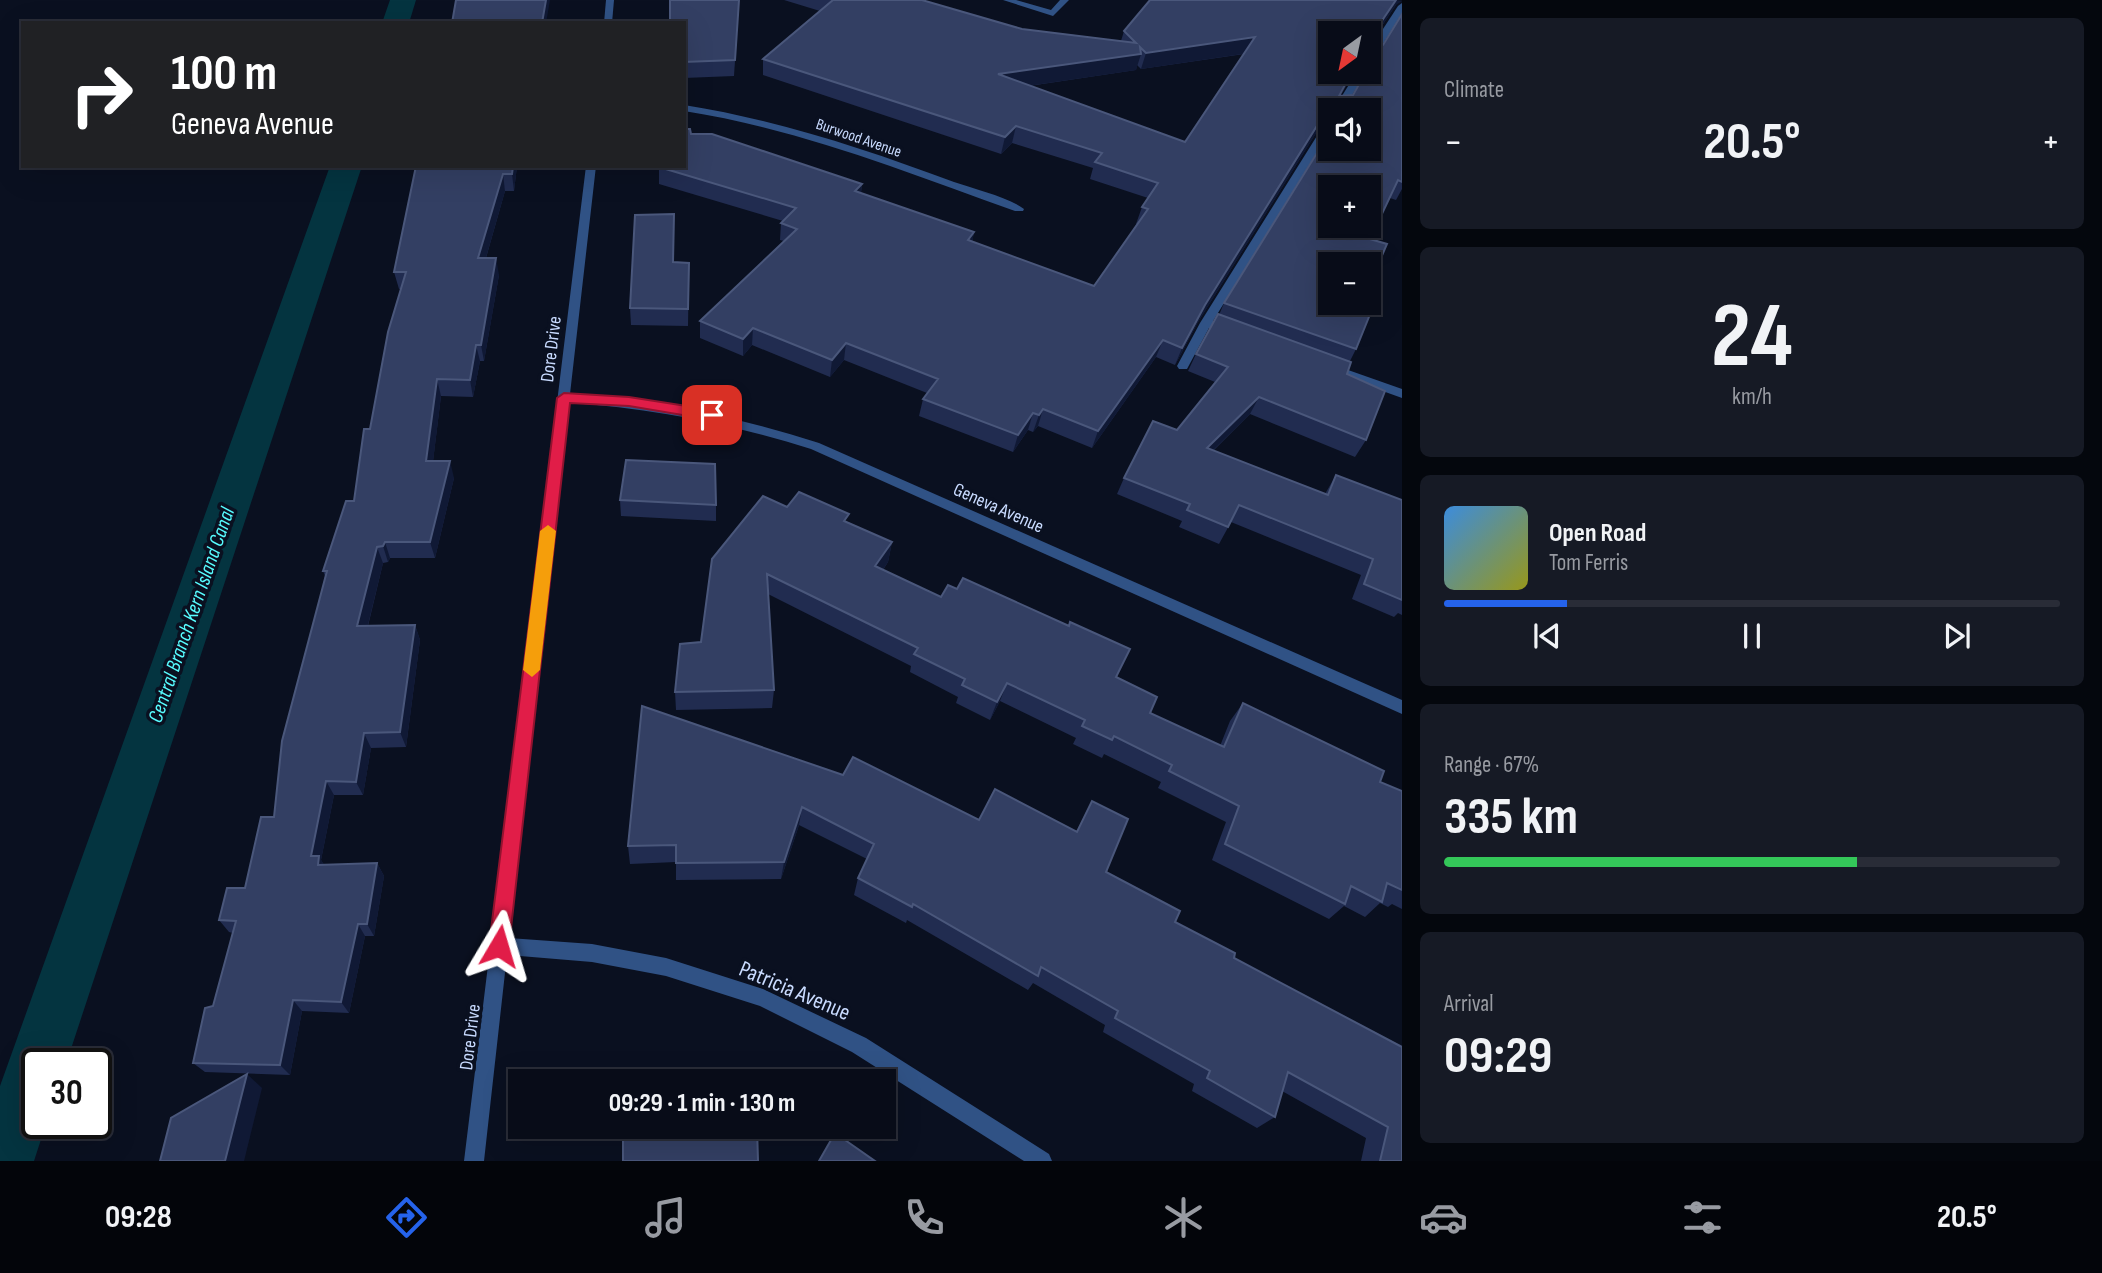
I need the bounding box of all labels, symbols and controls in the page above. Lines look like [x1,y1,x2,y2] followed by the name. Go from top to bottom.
[1318,21,1381,84] north arrow
[1318,21,1381,315] map controls
[171,45,277,104] text: 100 m
[56,49,147,140] icon: right
[1444,76,1504,104] text: Climate
[1318,98,1381,161] button: sound
[171,105,334,144] text: Geneva Avenue
[1703,111,1801,174] text: 20.5°
[813,115,904,162] street label: Burwood Avenue
[1444,120,1463,165] text: −
[2041,120,2060,165] text: +
[1318,175,1381,238] button: +
[1318,252,1381,315] button: −
[1711,283,1793,392] text: 24
[536,315,567,383] street label: Dore Drive
[1732,383,1772,411] text: km/h
[682,385,742,445] pin
[693,396,731,434] icon: arrive
[950,478,1047,539] street label: Geneva Avenue
[143,503,240,726] water label: Central Branch Kern Island Canal
[1549,518,1646,549] text: Open Road
[1549,549,1628,577] text: Tom Ferris
[1528,617,1566,655] icon: previous
[1733,617,1771,655] icon: pause
[1938,617,1976,655] icon: next
[1444,751,1539,779] text: Range · 67%
[1444,786,1578,849] text: 335 km
[462,909,536,983] position arrow
[735,955,855,1027] street label: Patricia Avenue
[1444,990,1493,1018] text: Arrival
[455,1003,486,1071] street label: Dore Drive
[1444,1025,1552,1088] text: 09:29
[21,1048,112,1139] speed limit sign: 30
[609,1088,795,1119] text: 09:29 · 1 min · 130 m
[382,1193,431,1242] icon: directions
[641,1193,690,1242] icon: music
[900,1193,949,1242] icon: phone
[1159,1193,1208,1242] icon: climate
[1419,1193,1468,1242] icon: car
[1678,1193,1727,1242] icon: filters
[105,1198,172,1237] text: 09:28
[1937,1198,1997,1237] text: 20.5°

